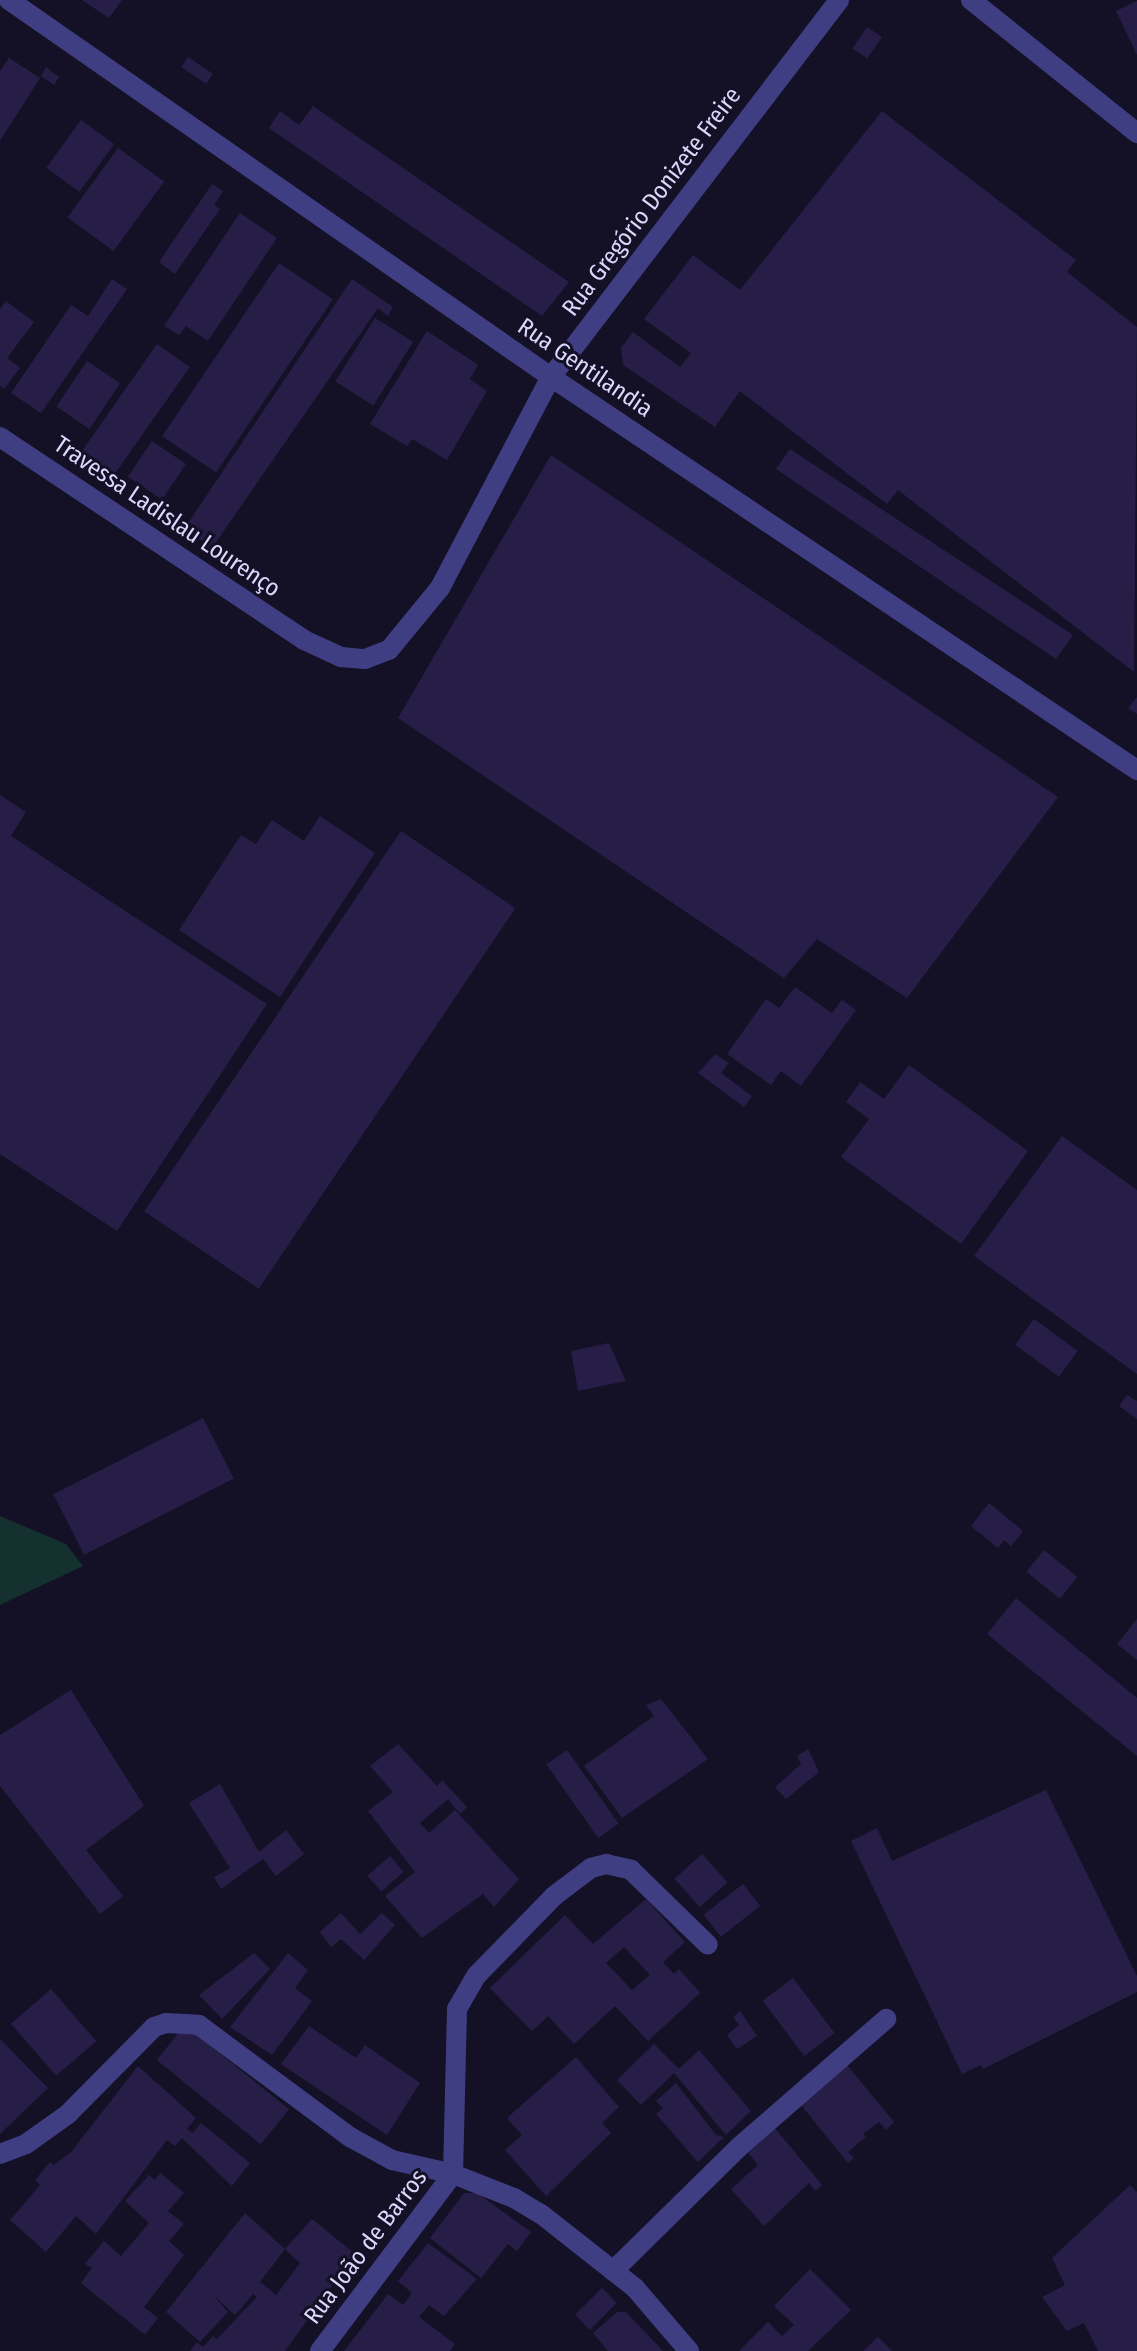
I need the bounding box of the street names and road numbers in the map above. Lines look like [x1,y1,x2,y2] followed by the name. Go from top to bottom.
[557,82,747,322] street label: Rua Gregório Donizete Freire
[512,312,658,424] street label: Rua Gentilandia
[48,430,286,604] street label: Travessa Ladislau Lourenço
[298,2164,434,2330] street label: Rua João de Barros

